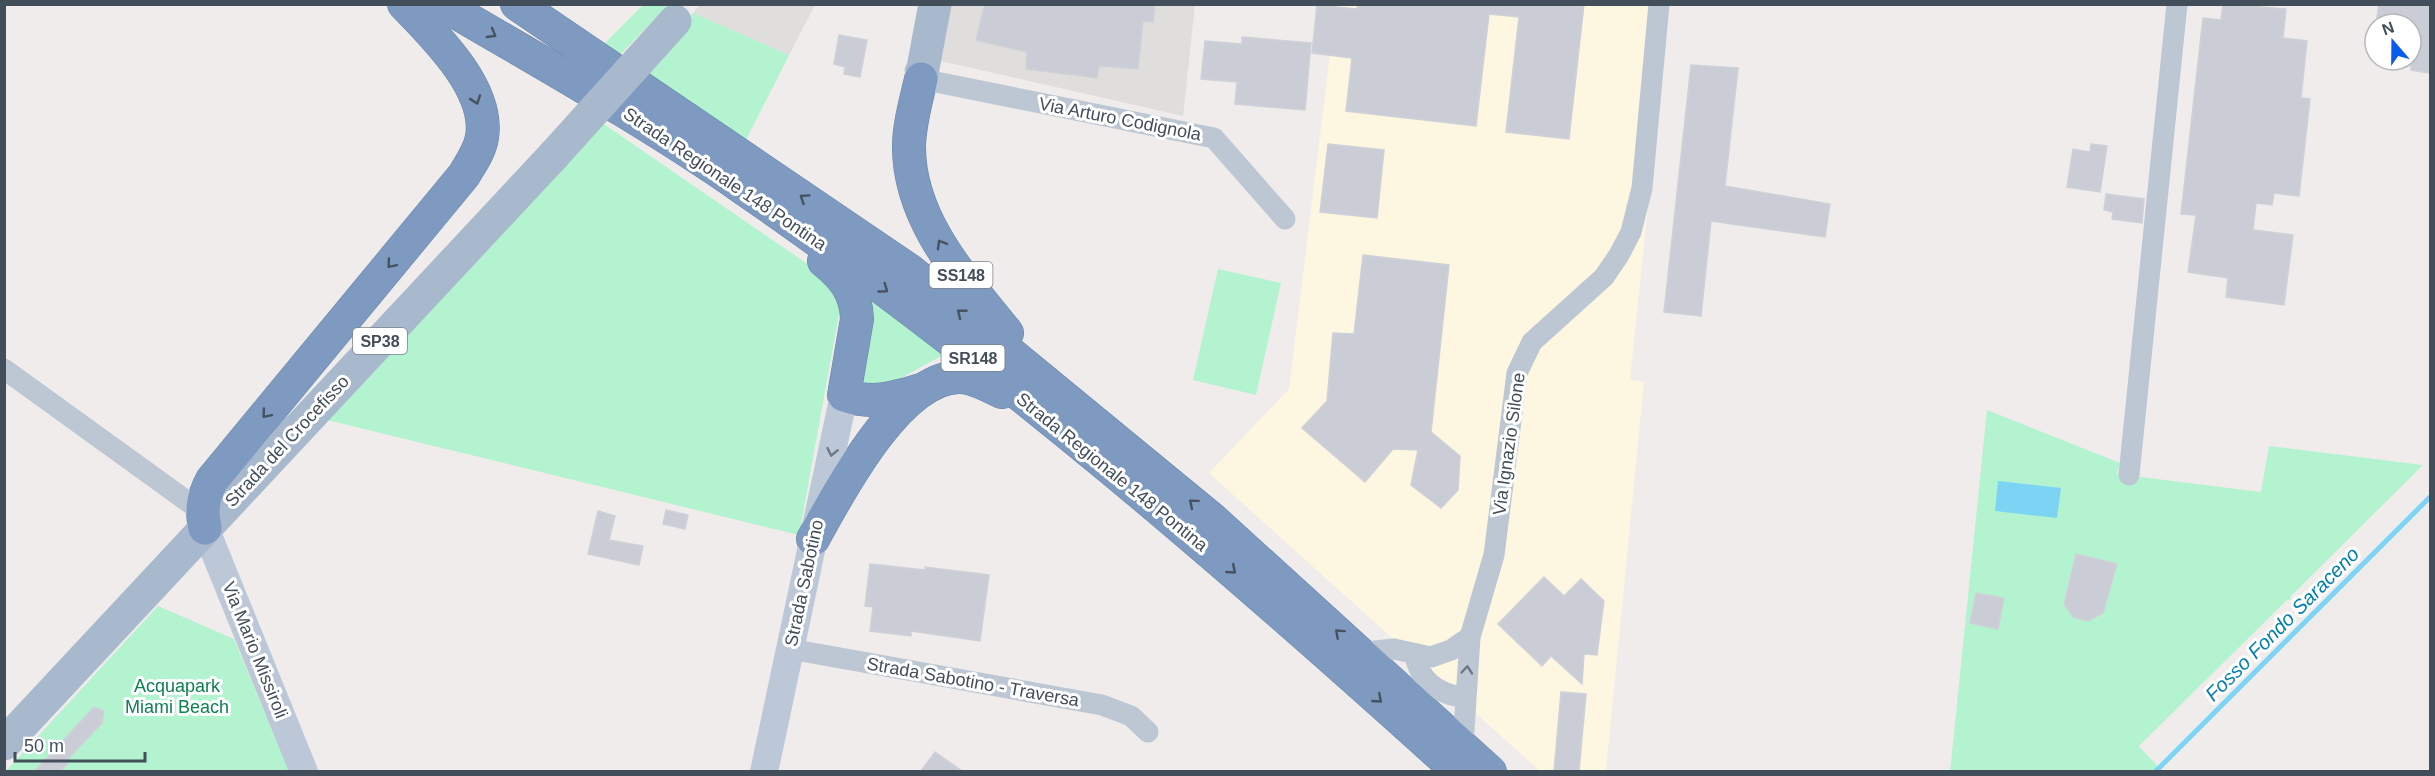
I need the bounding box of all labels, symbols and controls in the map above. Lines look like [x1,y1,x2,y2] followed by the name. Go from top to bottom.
[2363,12,2423,72] north arrow
[2380,18,2396,38] text: N
[486,27,497,38] one-way arrow
[1037,93,1204,145] street label: Via Arturo Codignola
[469,94,481,105] one-way arrow
[620,104,831,255] street label: Strada Regionale 148 Pontina
[799,194,810,205] one-way arrow
[936,240,948,250] one-way arrow
[387,257,398,268] one-way arrow
[930,262,992,288] road number: SS148
[878,282,889,293] one-way arrow
[957,309,968,320] one-way arrow
[353,328,407,354] road number: SP38
[942,345,1004,371] road number: SR148
[221,371,353,511] street label: Strada del Crocefisso
[1489,371,1529,517] street label: Via Ignazio Silone
[1012,389,1212,556] street label: Strada Regionale 148 Pontina
[263,407,274,418] one-way arrow
[826,447,839,457] one-way arrow
[1189,500,1200,511] one-way arrow
[781,518,827,648] street label: Strada Sabotino
[2201,543,2363,705] water label: Fosso Fondo Saraceno
[1225,563,1236,574] one-way arrow
[218,579,292,721] street label: Via Mario Missiroli
[1335,629,1345,640] one-way arrow
[865,653,1082,711] street label: Strada Sabotino - Traversa
[1460,666,1473,675] one-way arrow
[125,676,229,717] park label: Acquapark Miami Beach
[1371,692,1382,703] one-way arrow
[15,725,146,763] scale bar
[24,736,64,756] text: 50 m

